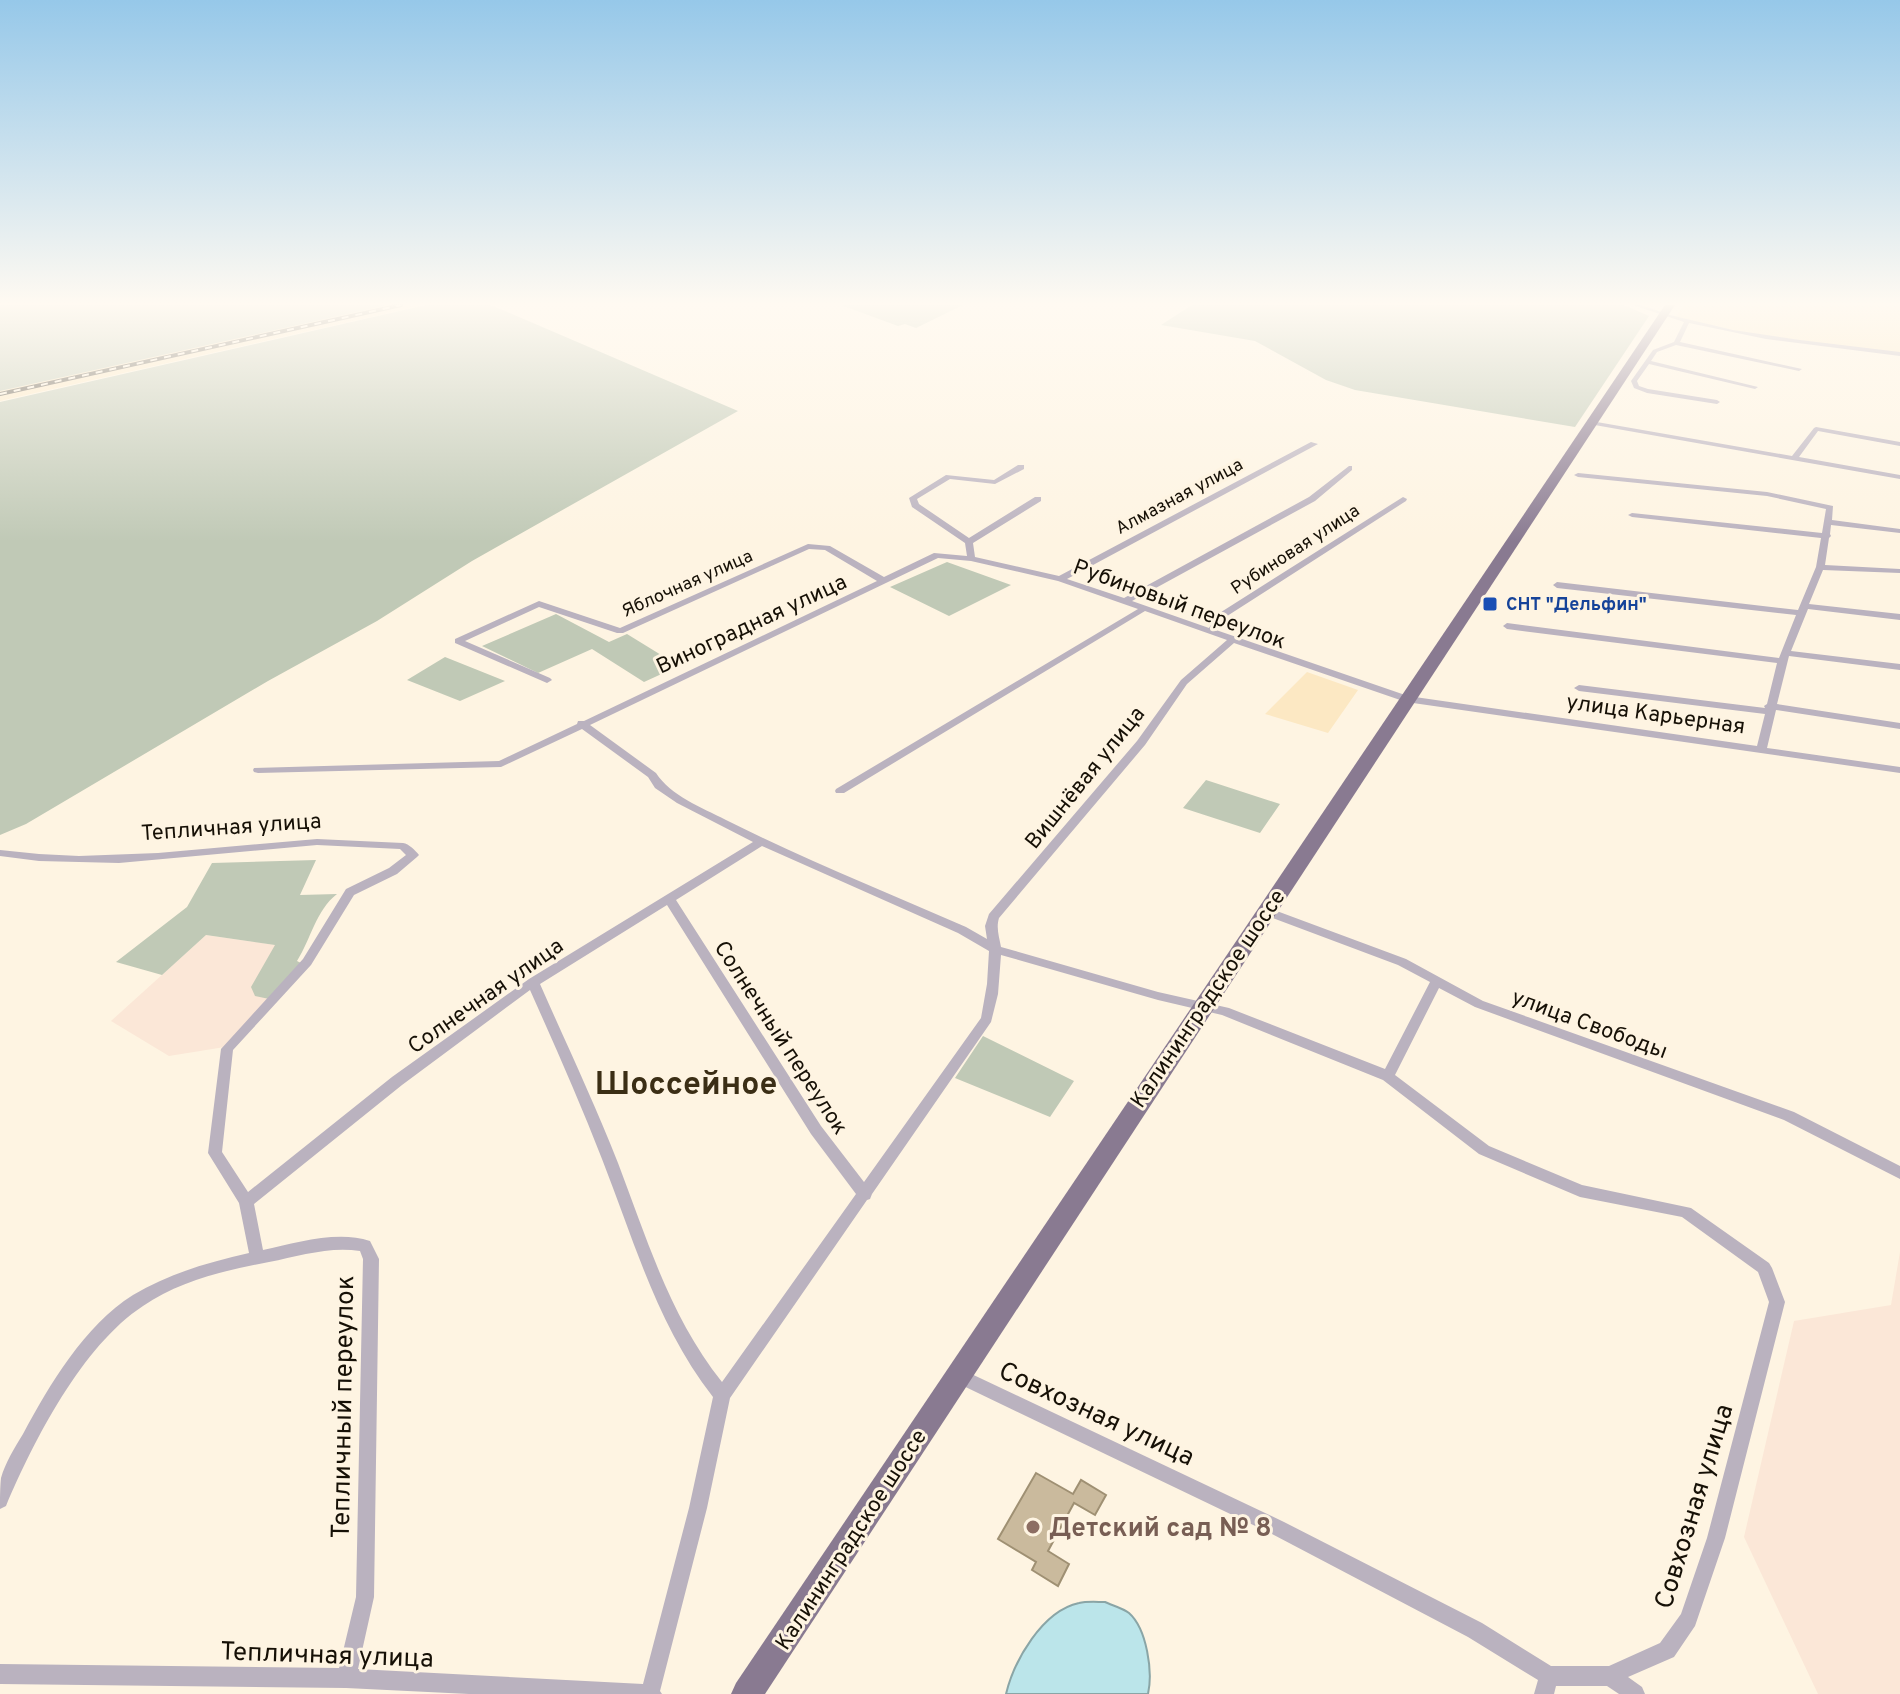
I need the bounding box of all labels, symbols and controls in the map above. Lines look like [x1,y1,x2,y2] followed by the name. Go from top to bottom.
[1112,454,1247,541] street label: Алмазная улица
[1227,500,1365,601] street label: Рубиновая улица
[618,545,757,624] street label: Яблочная улица
[1069,554,1289,656] street label: Рубиновый переулок
[653,569,852,681] street label: Виноградная улица
[1506,594,1647,617] place label: СНТ "Дельфин"
[1481,595,1499,613] marker: СНТ "Дельфин"
[1564,690,1747,741] street label: улица Карьерная
[1020,702,1152,855] street label: Вишнёвая улица
[140,809,322,848] street label: Тепличная улица
[1126,885,1292,1114] street label: Калининградское шоссе
[403,933,569,1061] street label: Солнечная улица
[707,936,853,1140] street label: Солнечный переулок
[1507,985,1671,1066] street label: улица Свободы
[595,1066,777,1106] district label: Шоссейное
[326,1275,363,1539] street label: Тепличный переулок
[993,1355,1199,1475] street label: Совхозная улица
[1649,1400,1742,1613] street label: Совхозная улица
[771,1425,934,1656] street label: Калининградское шоссе
[1049,1513,1272,1546] place label: Детский сад № 8
[1024,1518,1042,1536] marker: Детский сад № 8
[220,1636,434,1677] street label: Тепличная улица

